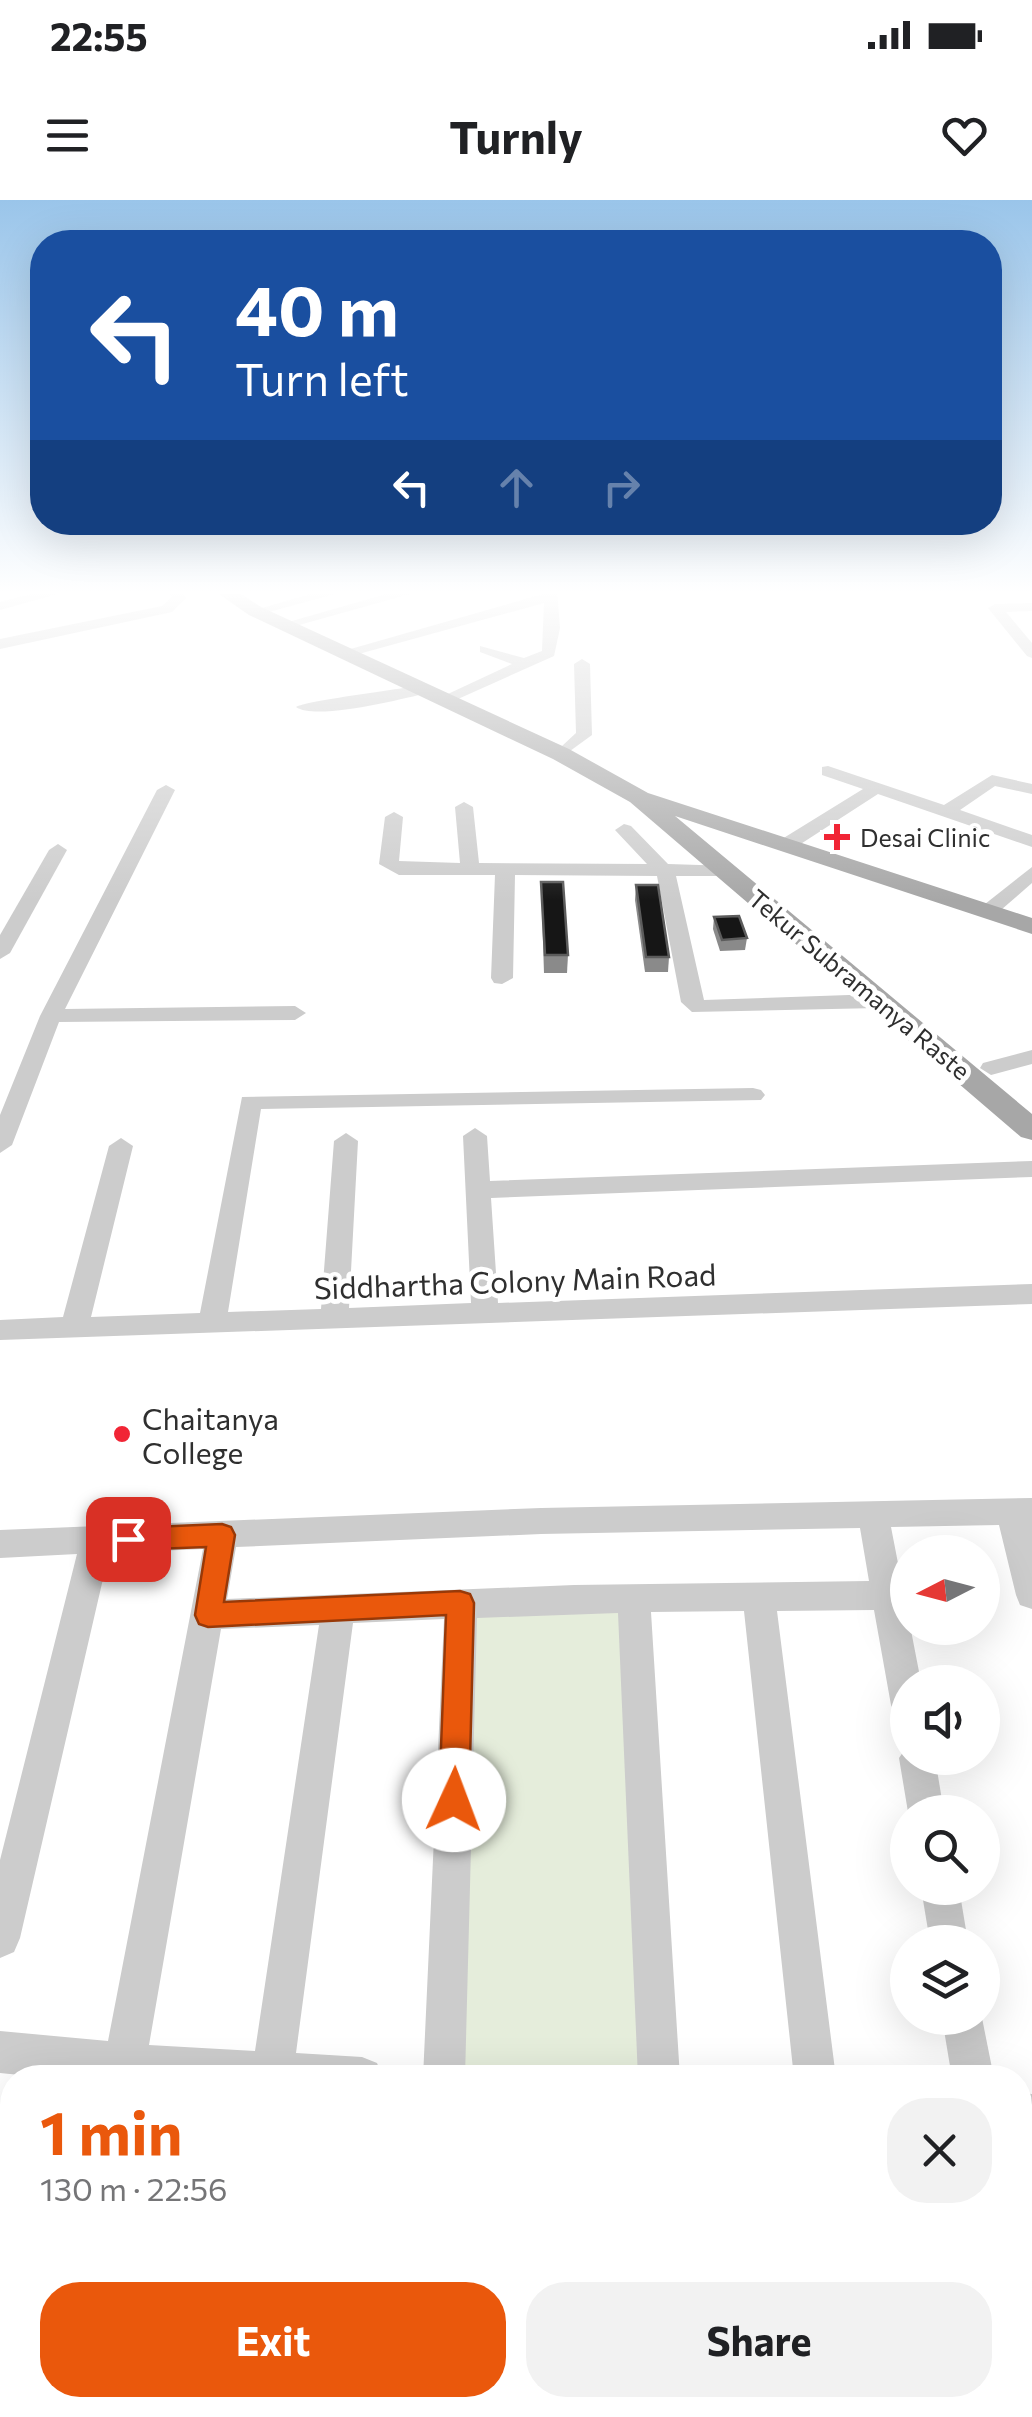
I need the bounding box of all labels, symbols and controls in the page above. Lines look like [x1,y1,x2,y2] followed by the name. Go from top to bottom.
[50,12,148,59] text: 22:55
[40,108,95,163] icon: menu
[449,108,583,163] text: Turnly
[937,108,992,163] icon: heart
[235,265,399,350] text: 40 m
[70,270,200,400] icon: left
[235,350,409,405] text: Turn left
[384,460,439,515] icon: left
[489,460,544,515] icon: ahead
[594,460,649,515] icon: right
[860,822,990,852] place label: Desai Clinic
[824,824,850,850] marker: Desai Clinic
[743,883,977,1085] street label: Tekur Subramanya Raste
[313,1254,717,1306] street label: Siddhartha Colony Main Road
[142,1399,279,1470] place label: Chaitanya College
[111,1423,133,1445] marker: Chaitanya College
[86,1497,171,1582] pin
[101,1512,156,1567] icon: arrive
[890,1535,1000,1645] north arrow
[890,1535,1000,2035] map controls
[890,1665,1000,1775] button: sound
[402,1748,506,1852] position arrow
[890,1795,1000,1905] button: search
[890,1925,1000,2035] button: layers
[40,2094,182,2167] text: 1 min
[887,2098,992,2203] button: close
[40,2168,228,2208] text: 130 m · 22:56
[40,2282,506,2397] button: Exit
[526,2282,992,2397] button: Share

